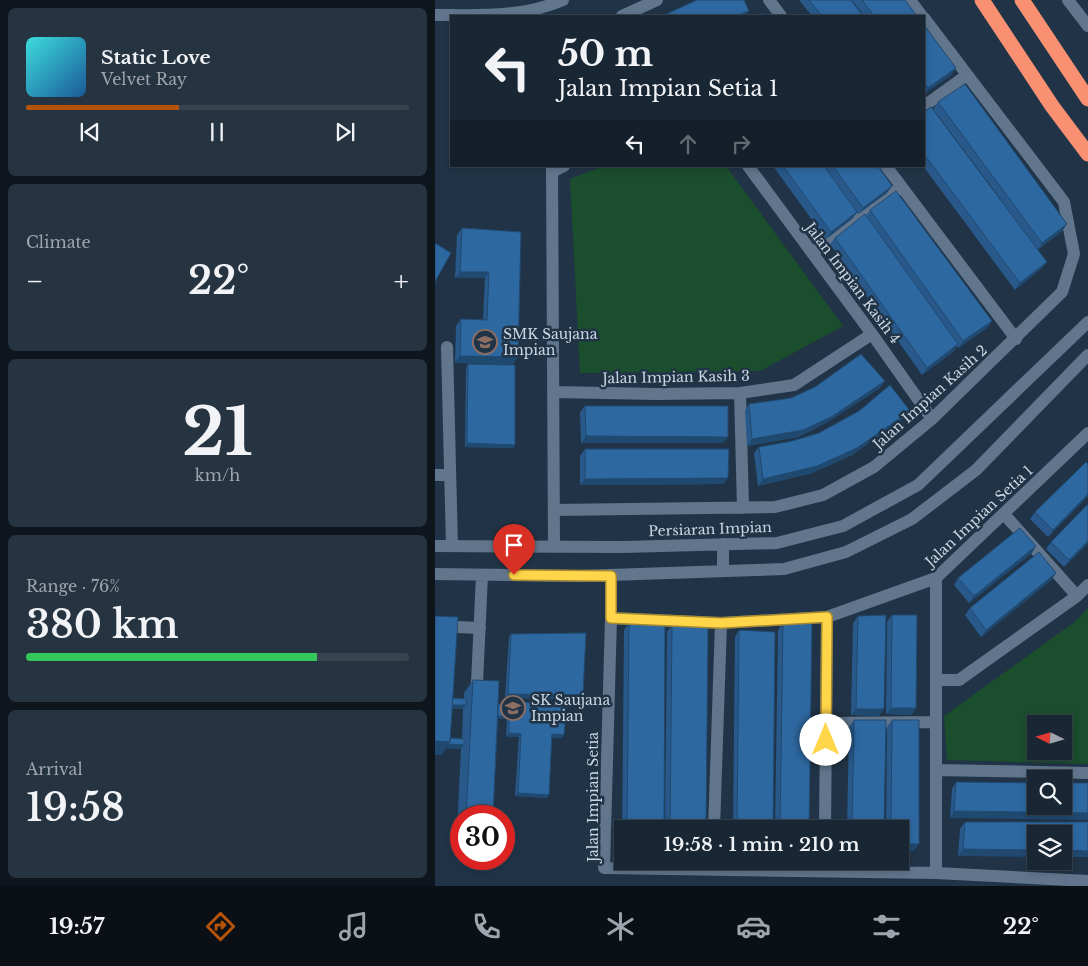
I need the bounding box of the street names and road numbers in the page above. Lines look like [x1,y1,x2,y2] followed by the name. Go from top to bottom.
[800,217,904,347] street label: Jalan Impian Kasih 4
[868,341,991,454] street label: Jalan Impian Kasih 2
[600,367,750,387] street label: Jalan Impian Kasih 3
[920,462,1036,572] street label: Jalan Impian Setia 1
[648,518,772,540] street label: Persiaran Impian
[584,732,602,864] street label: Jalan Impian Setia

